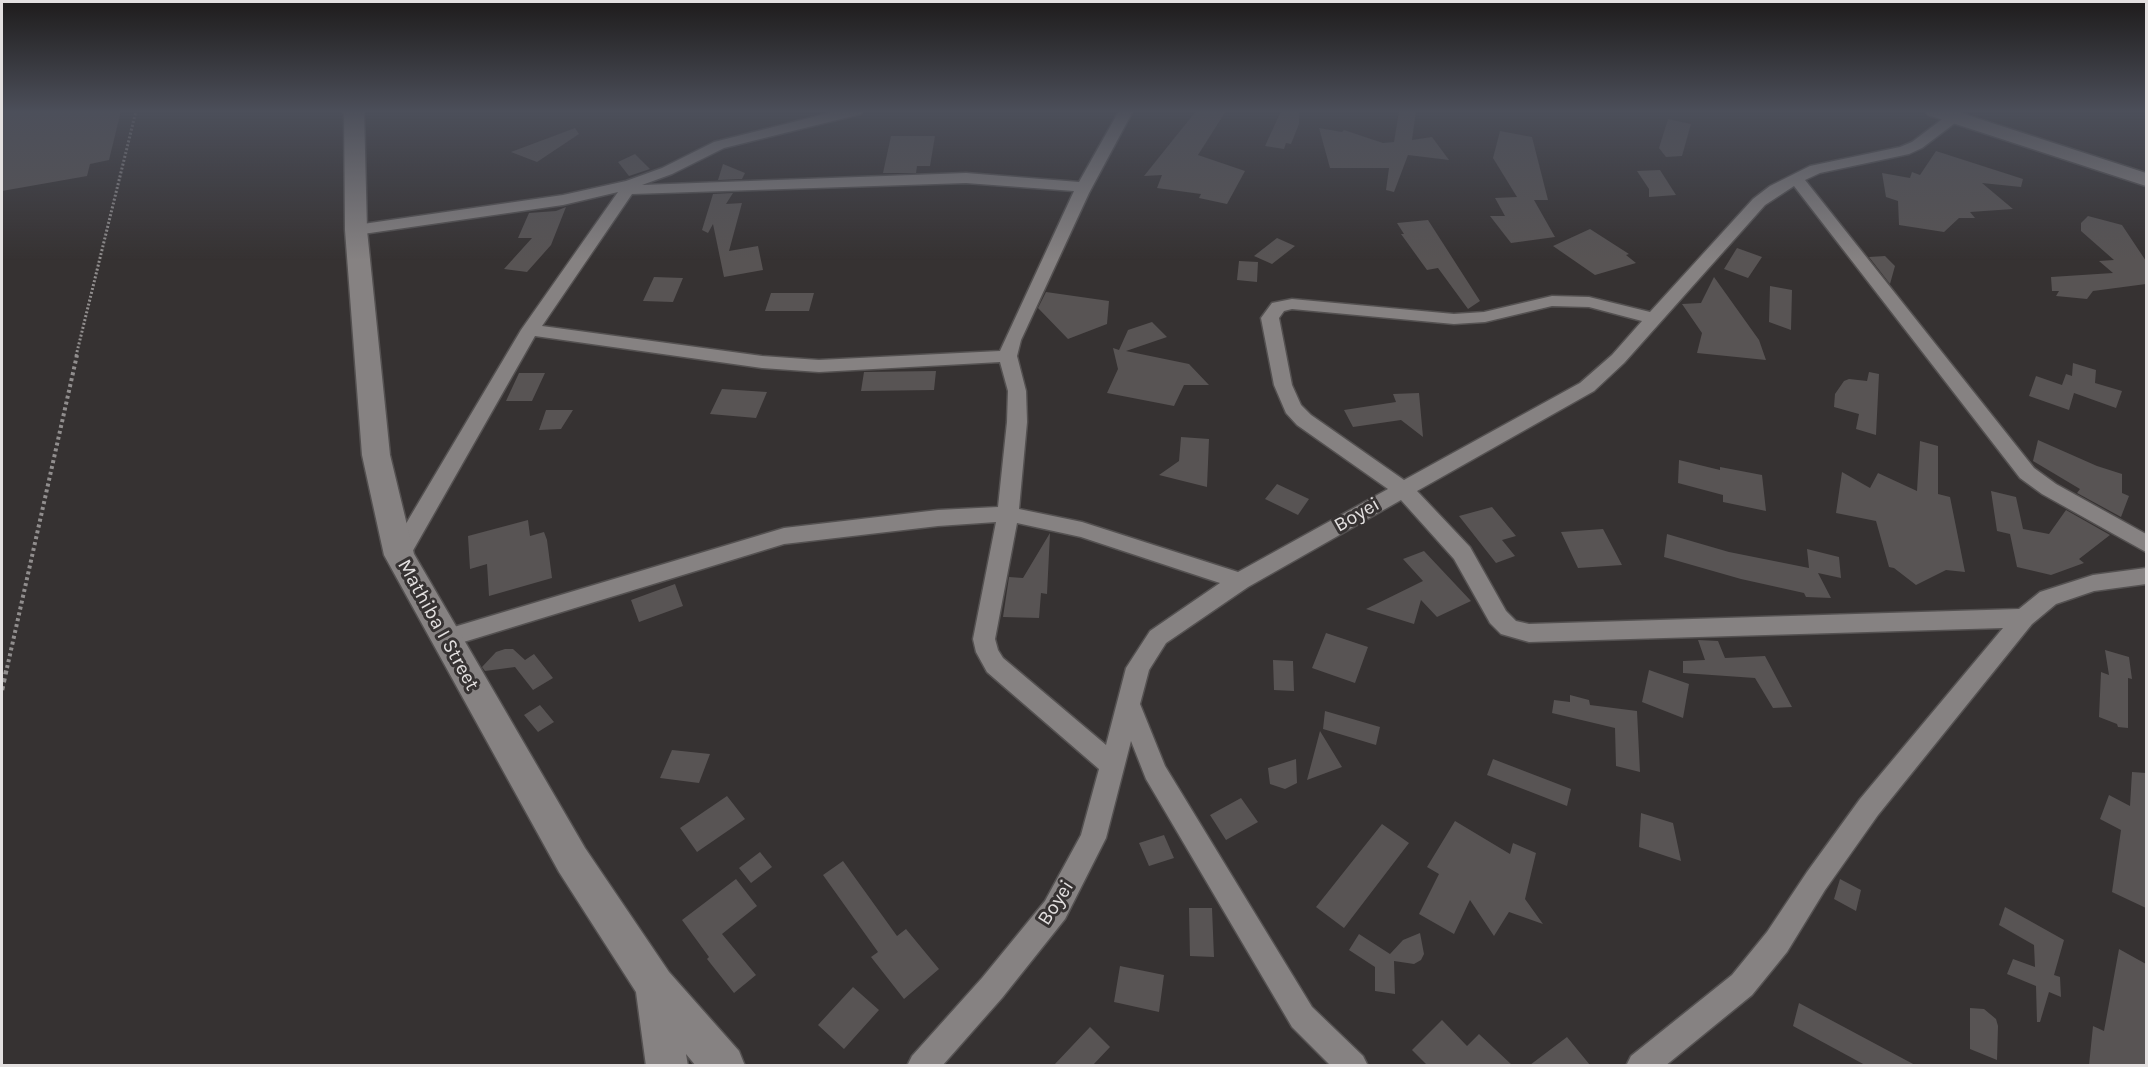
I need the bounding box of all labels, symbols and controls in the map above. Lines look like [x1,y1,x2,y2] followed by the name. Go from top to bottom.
[1330,492,1384,538] street label: Boyei
[392,555,484,695] street label: Mathiba I Street
[1033,876,1079,930] street label: Boyei

